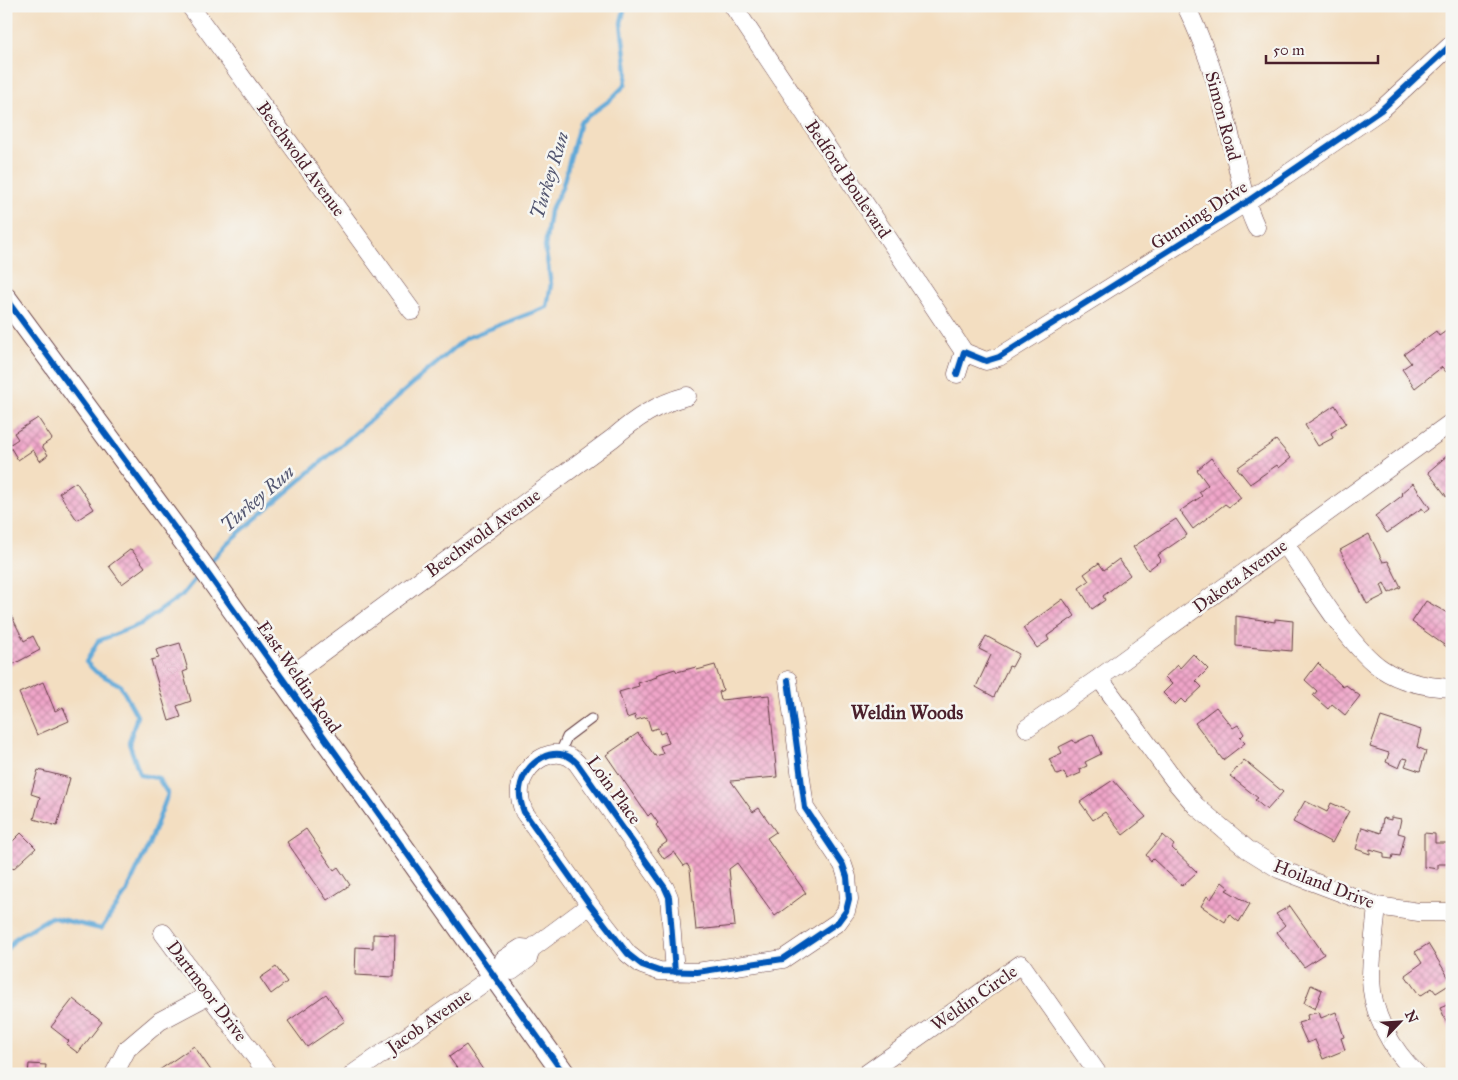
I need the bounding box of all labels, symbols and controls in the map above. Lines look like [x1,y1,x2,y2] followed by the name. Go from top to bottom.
[1266,32,1378,64] scale bar
[1273,41,1305,59] text: 50 m
[1201,69,1245,163] street label: Simon Road
[252,97,350,221] street label: Beechwold Avenue
[800,116,896,242] street label: Bedford Boulevard
[525,129,574,221] water label: Turkey Run
[1147,176,1252,255] street label: Gunning Drive
[216,460,299,536] water label: Turkey Run
[421,484,545,582] street label: Beechwold Avenue
[1189,534,1291,618] street label: Dakota Avenue
[252,617,346,737] street label: East Weldin Road
[851,701,963,724] district label: Weldin Woods
[582,752,646,828] street label: Loin Place
[1270,855,1378,913] street label: Hoiland Drive
[162,936,252,1046] street label: Dartmoor Drive
[927,960,1021,1036] street label: Weldin Circle
[381,984,476,1060] street label: Jacob Avenue
[1376,998,1426,1048] north arrow
[1401,1008,1422,1026] text: N

